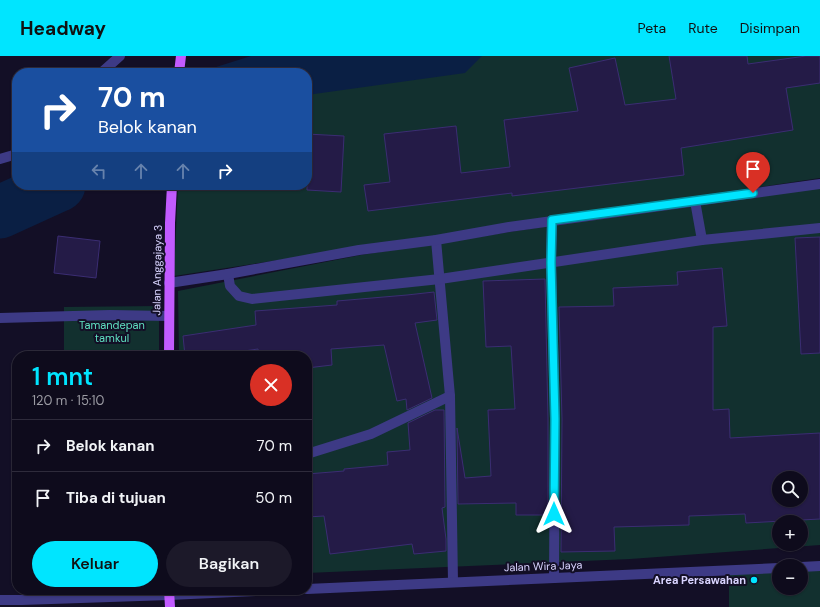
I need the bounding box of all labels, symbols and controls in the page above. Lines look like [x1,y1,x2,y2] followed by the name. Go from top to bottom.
[20,16,106,41] text: Headway
[638,19,666,37] text: Peta
[688,19,718,37] text: Rute
[740,19,800,37] text: Disimpan
[98,79,166,116] text: 70 m
[32,84,84,136] icon: right
[98,115,197,139] text: Belok kanan
[736,152,770,193] pin
[742,158,764,180] icon: arrive
[88,160,110,182] icon: left
[130,160,152,182] icon: ahead
[172,160,194,182] icon: ahead
[214,160,236,182] icon: right
[149,225,165,315] street label: Jalan Anggajaya 3
[79,318,145,345] park label: Tamandepan tamkul
[32,361,93,392] text: 1 mnt
[250,364,292,406] button: close
[32,392,104,409] text: 120 m · 15:10
[32,435,54,457] icon: right
[66,436,154,456] text: Belok kanan
[257,436,292,456] text: 70 m
[772,471,808,595] map controls
[772,471,808,507] button: search
[32,487,54,509] icon: arrive
[66,488,166,508] text: Tiba di tujuan
[255,488,292,508] text: 50 m
[533,493,575,535] position arrow
[772,515,808,551] button: +
[32,541,158,587] button: Keluar
[166,541,292,587] button: Bagikan
[504,558,582,574] street label: Jalan Wira Jaya
[772,559,808,595] button: −
[653,573,746,587] place label: Area Persawahan
[749,575,759,585] marker: Area Persawahan

